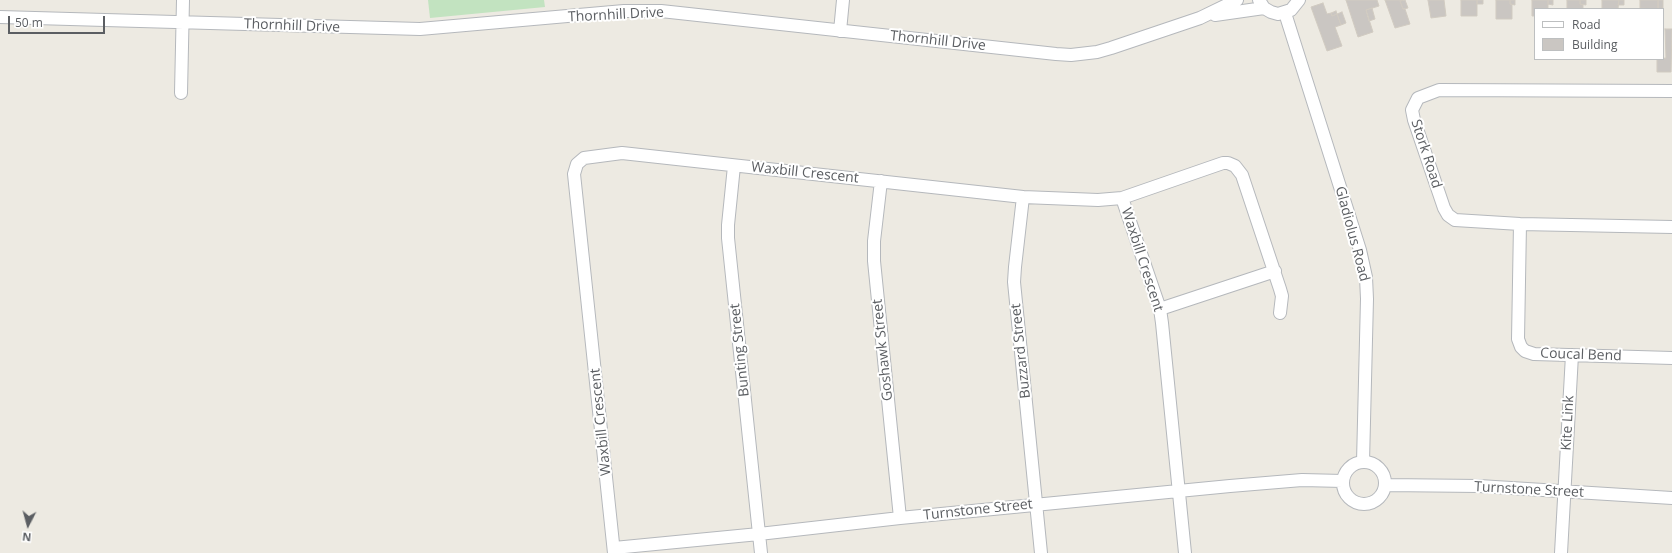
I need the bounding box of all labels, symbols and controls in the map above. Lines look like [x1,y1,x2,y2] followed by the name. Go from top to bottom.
[568,4,664,26] street label: Thornhill Drive
[10,8,107,34] scale bar
[1534,8,1664,60] legend
[15,14,43,31] text: 50 m
[244,16,340,36] street label: Thornhill Drive
[1572,16,1601,33] text: Road
[889,28,987,54] street label: Thornhill Drive
[1572,36,1617,53] text: Building
[1407,118,1445,190] street label: Stork Road
[750,159,860,187] street label: Waxbill Crescent
[1331,185,1373,283] street label: Gladiolus Road
[1117,206,1167,314] street label: Waxbill Crescent
[869,298,897,402] street label: Goshawk Street
[727,303,753,397] street label: Bunting Street
[1008,303,1034,399] street label: Buzzard Street
[1540,345,1622,365] street label: Coucal Bend
[587,367,615,477] street label: Waxbill Crescent
[1558,395,1578,451] street label: Kite Link
[1474,479,1584,501] street label: Turnstone Street
[922,496,1034,524] street label: Turnstone Street
[8,505,48,545] north arrow
[21,530,32,545] text: N

